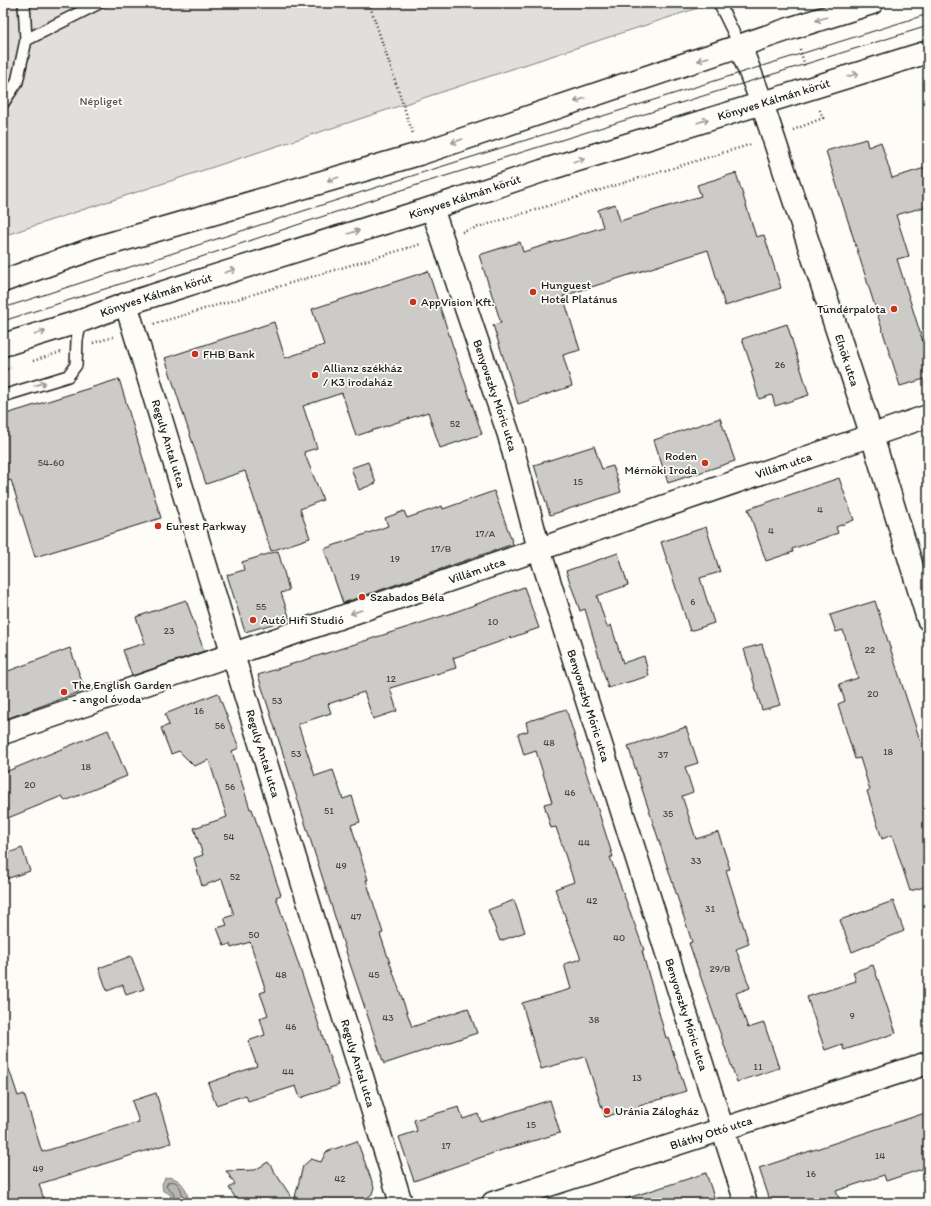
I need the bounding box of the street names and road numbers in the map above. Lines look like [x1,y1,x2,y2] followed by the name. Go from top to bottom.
[716,75,832,123] street label: Könyves Kálmán körút
[407,172,523,222] street label: Könyves Kálmán körút
[98,270,214,320] street label: Könyves Kálmán körút
[832,332,862,388] street label: Elnök utca
[470,338,520,454] street label: Benyovszky Móric utca
[149,398,189,490] street label: Reguly Antal utca
[753,449,814,482] street label: Villám utca
[447,554,508,587] street label: Villám utca
[564,648,613,765] street label: Benyovszky Móric utca
[243,708,283,800] street label: Reguly Antal utca
[662,957,711,1073] street label: Benyovszky Móric utca
[338,1018,378,1110] street label: Reguly Antal utca
[668,1113,754,1153] street label: Bláthy Ottó utca

